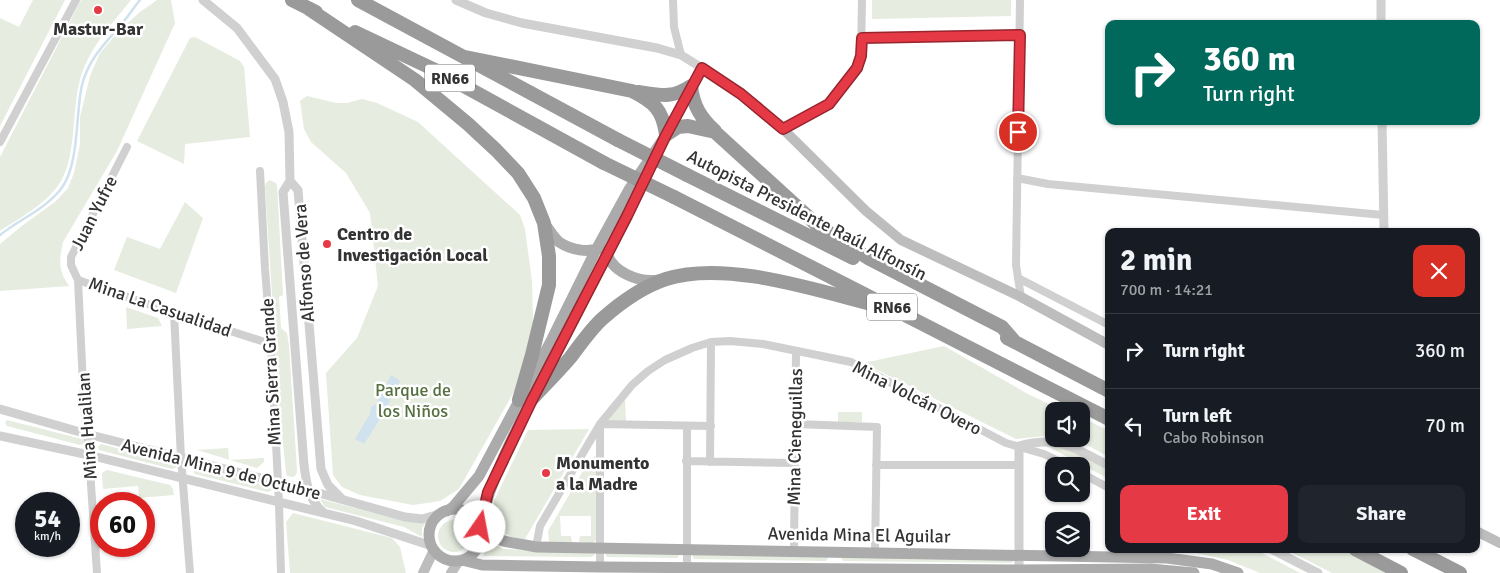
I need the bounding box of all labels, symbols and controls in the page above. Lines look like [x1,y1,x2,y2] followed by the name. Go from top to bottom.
[92,4,104,16] marker: Mastur-Bar
[53,18,144,40] place label: Mastur-Bar
[1203,37,1296,80] text: 360 m
[1120,40,1185,105] icon: right
[425,64,475,92] road number: RN66
[1203,80,1295,107] text: Turn right
[997,111,1039,153] pin
[1004,118,1032,146] icon: arrive
[684,145,930,285] street label: Autopista Presidente Raúl Alfonsín
[66,172,122,254] street label: Juan Yufre
[289,203,319,323] street label: Alfonso de Vera
[337,223,488,266] place label: Centro de Investigación Local
[321,238,333,250] marker: Centro de Investigación Local
[1120,242,1192,279] text: 2 min
[1413,245,1465,297] button: close
[86,272,234,342] street label: Mina La Casualidad
[1120,280,1213,300] text: 700 m · 14:21
[867,294,917,320] road number: RN66
[256,298,286,446] street label: Mina Sierra Grande
[1120,337,1148,365] icon: right
[1163,339,1245,363] text: Turn right
[1415,339,1465,363] text: 360 m
[849,356,985,440] street label: Mina Volcán Overo
[783,368,807,506] street label: Mina Cieneguillas
[72,371,102,481] street label: Mina Hualilan
[375,379,451,422] park label: Parque de los Niños
[1045,402,1090,557] map controls
[1045,402,1090,447] button: sound
[1163,404,1232,428] text: Turn left
[1120,412,1148,440] icon: left
[1425,414,1465,438] text: 70 m
[1163,428,1264,448] text: Cabo Robinson
[119,434,323,504] street label: Avenida Mina 9 de Octubre
[556,452,649,495] place label: Monumento a la Madre
[1045,457,1090,502] button: search
[540,467,552,479] marker: Monumento a la Madre
[1120,485,1288,543] button: Exit
[1298,485,1465,543] button: Share
[90,492,155,557] speed limit sign: 60
[453,500,505,552] position arrow
[34,503,61,534] text: 54
[1045,512,1090,557] button: layers
[767,522,951,548] street label: Avenida Mina El Aguilar
[34,529,61,544] text: km/h

